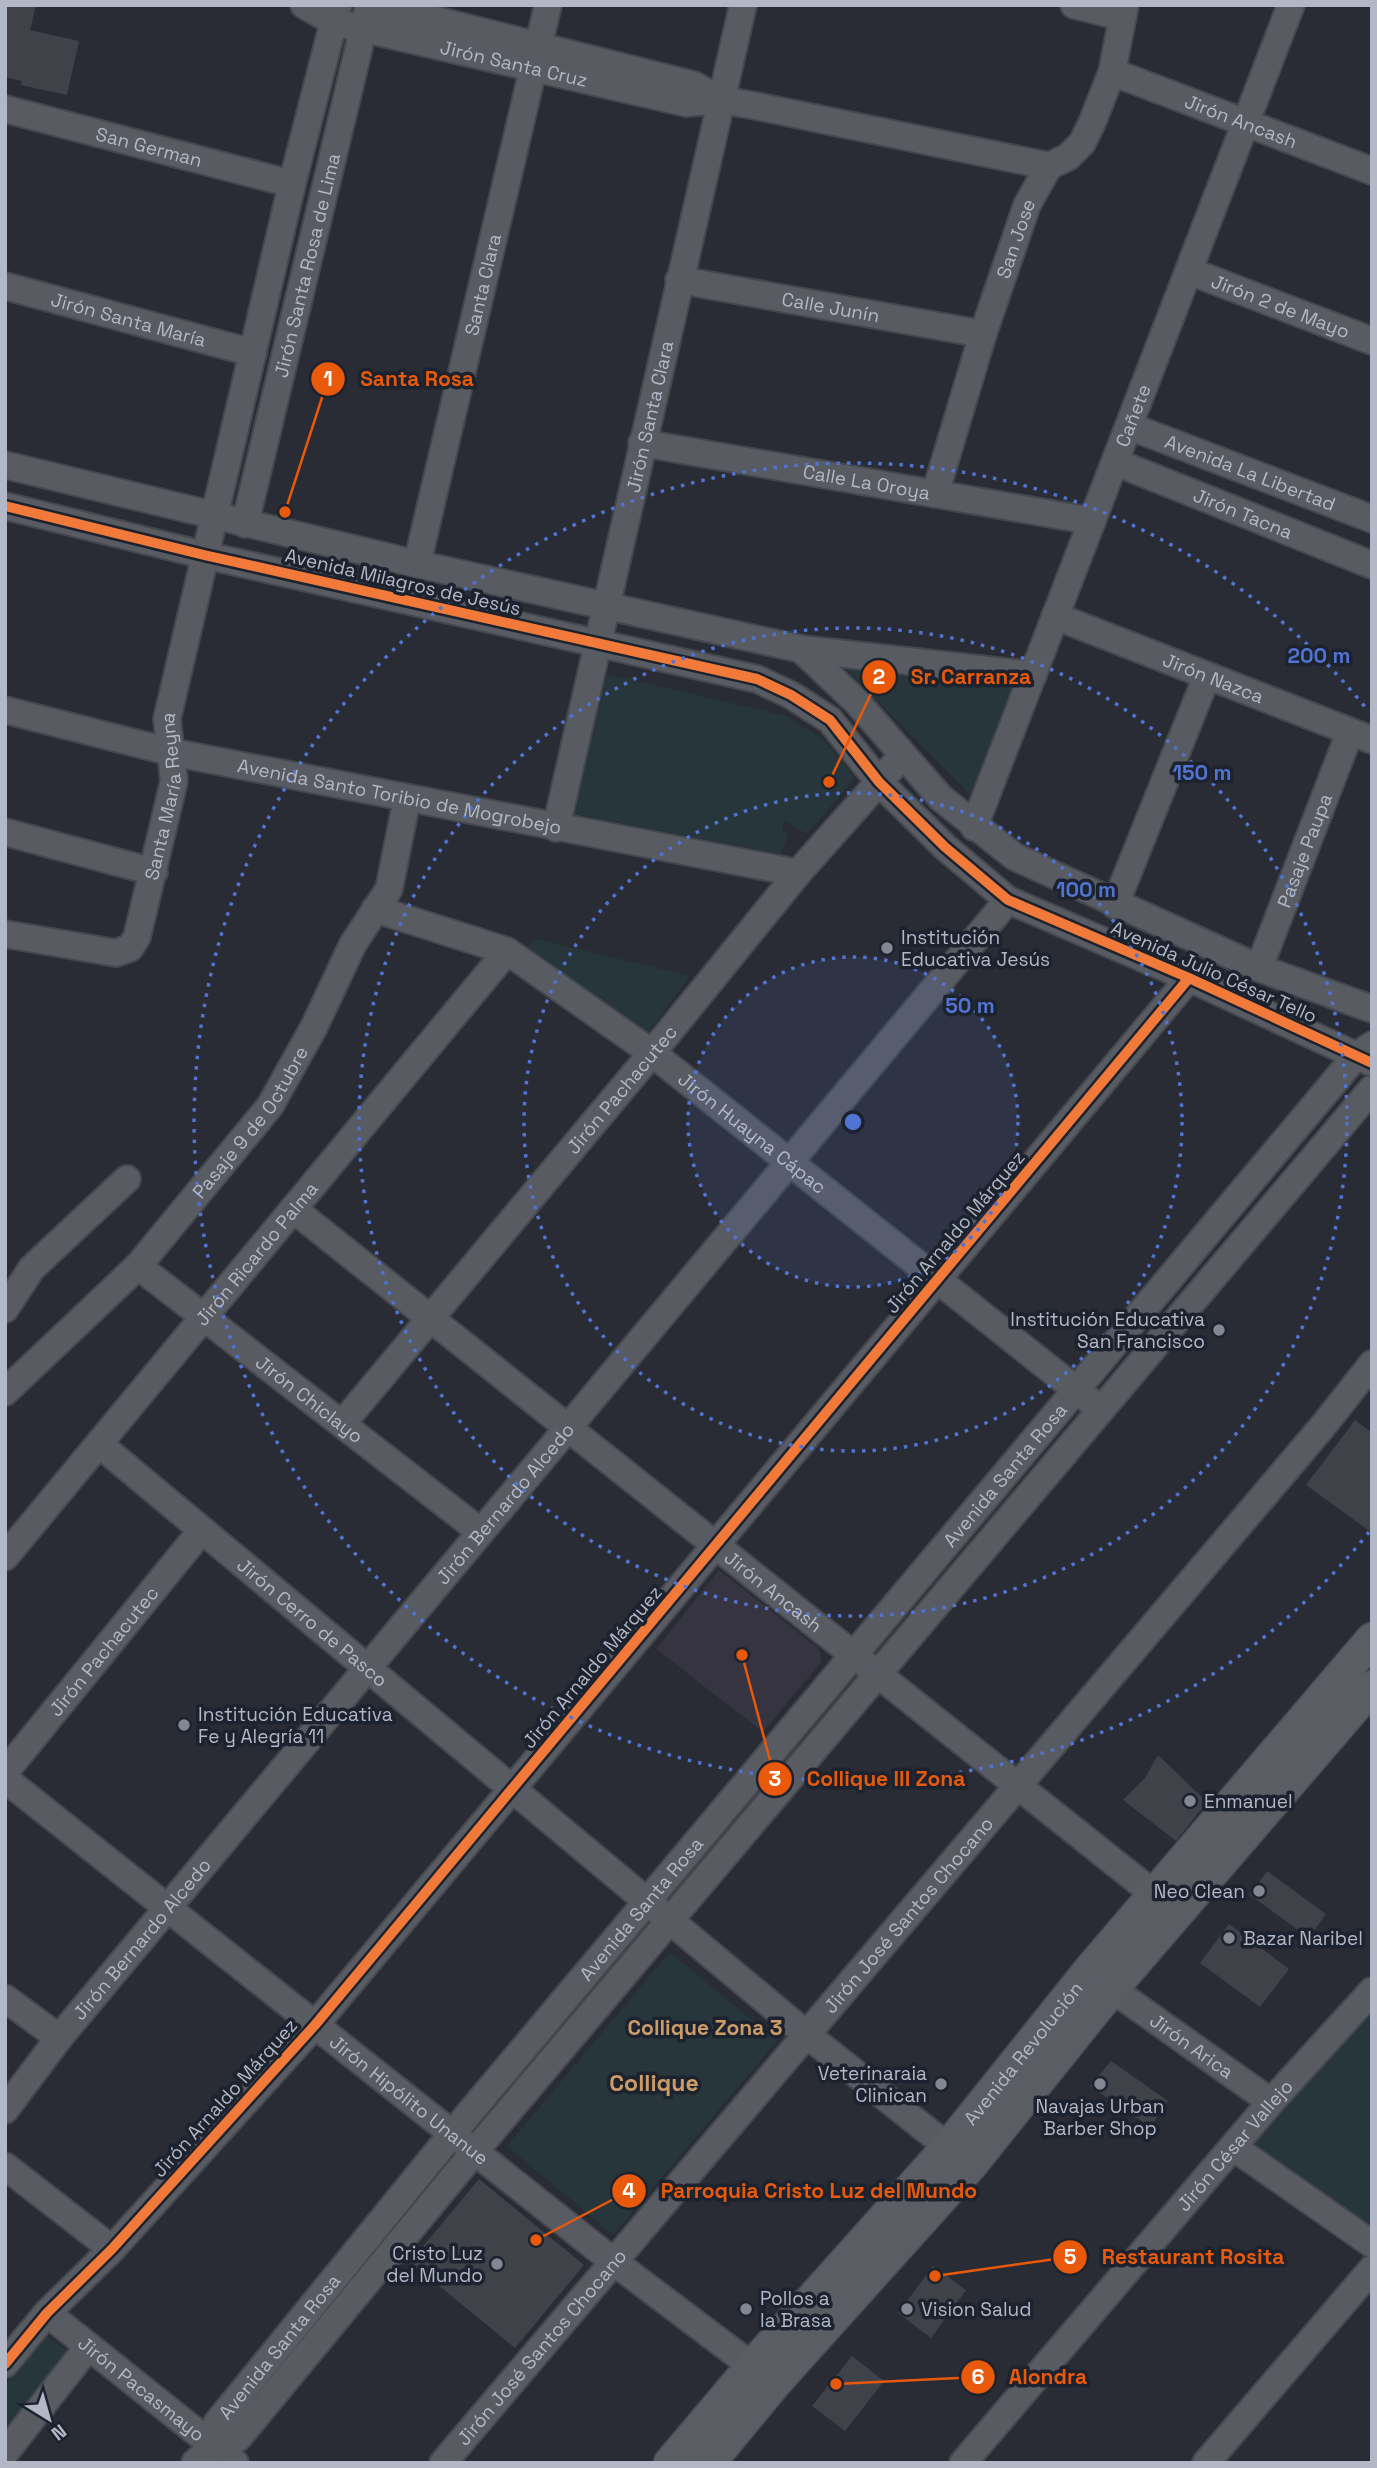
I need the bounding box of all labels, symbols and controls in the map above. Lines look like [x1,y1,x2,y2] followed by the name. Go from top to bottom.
[438,34,590,92] street label: Jirón Santa Cruz
[1181,88,1301,154] street label: Jirón Ancash
[93,121,205,173] street label: San German
[268,151,346,380] street label: Jirón Santa Rosa de Lima
[990,194,1041,282] street label: San Jose
[458,231,507,338] street label: Santa Clara
[1208,268,1353,344] street label: Jirón 2 de Mayo
[48,286,209,352] street label: Jirón Santa María
[780,286,882,328] street label: Calle Junín
[620,338,679,495] street label: Jirón Santa Clara
[311,358,487,400] callout: Santa Rosa
[323,365,333,392] text: 1
[360,365,474,392] text: Santa Rosa
[1109,381,1156,451] street label: Cañete
[1162,429,1339,516] street label: Avenida La Libertad
[801,459,932,505] street label: Calle La Oroya
[1190,482,1296,544] street label: Jirón Tacna
[283,543,523,621] street label: Avenida Milagros de Jesús
[1288,642,1350,669] text: 200 m
[1159,647,1268,709] street label: Jirón Nazca
[862,656,1046,698] callout: Sr. Carranza
[873,663,885,690] text: 2
[911,663,1031,690] text: Sr. Carranza
[138,709,187,883] street label: Santa María Reyna
[235,753,564,840] street label: Avenida Santo Toribio de Mogrobejo
[1173,759,1231,786] text: 150 m
[1271,790,1338,911] street label: Pasaje Paupa
[1056,876,1116,903] text: 100 m
[1107,915,1321,1029] street label: Avenida Julio César Tello
[901,925,1050,972] place label: Institución Educativa Jesús
[879,940,895,956] marker: Institución Educativa Jesús
[945,992,995,1019] text: 50 m
[560,1020,682,1159] street label: Jirón Pachacutec
[186,1041,313,1204] street label: Pasaje 9 de Octubre
[673,1066,832,1199] street label: Jirón Huayna Cápac
[841,1110,865,1134] centre of rings
[880,1145,1030,1319] street label: Jirón Arnaldo Márquez
[189,1176,323,1331] street label: Jirón Ricardo Palma
[1010,1307,1205,1354] place label: Institución Educativa San Francisco
[1211,1322,1227,1338] marker: Institución Educativa San Francisco
[251,1349,368,1449] street label: Jirón Chiclayo
[937,1398,1072,1552] street label: Avenida Santa Rosa
[430,1417,579,1590] street label: Jirón Bernardo Alcedo
[719,1545,828,1638] street label: Jirón Ancash
[232,1552,393,1692] street label: Jirón Cerro de Pasco
[517,1580,667,1754] street label: Jirón Arnaldo Márquez
[43,1581,164,1721] street label: Jirón Pachacutec
[198,1702,393,1749] place label: Institución Educativa Fe y Alegría 11
[176,1717,192,1733] marker: Institución Educativa Fe y Alegría 11
[758,1758,979,1800] callout: Collique III Zona
[769,1765,781,1792] text: 3
[807,1765,965,1792] text: Collique III Zona
[1204,1789,1293,1814] place label: Enmanuel
[1182,1793,1198,1809] marker: Enmanuel
[818,1811,999,2018] street label: Jirón José Santos Chocano
[574,1831,709,1986] street label: Avenida Santa Rosa
[67,1853,216,2025] street label: Jirón Bernardo Alcedo
[1154,1879,1245,1904] place label: Neo Clean
[1251,1883,1267,1899] marker: Neo Clean
[1243,1926,1363,1951] place label: Bazar Naribel
[1221,1930,1237,1946] marker: Bazar Naribel
[958,1976,1088,2130] street label: Avenida Revolución
[1145,2007,1239,2084] street label: Jirón Arica
[147,2014,303,2182] street label: Jirón Arnaldo Márquez
[628,2014,782,2041] district label: Collique Zona 3
[325,2029,494,2170] street label: Jirón Hipólito Unanue
[818,2061,927,2108] place label: Veterinaraia Clinican
[609,2068,699,2098] district label: Collique
[1171,2074,1298,2216] street label: Jirón César Vallejo
[933,2076,949,2092] marker: Veterinaraia Clinican
[1092,2076,1108,2092] marker: Navajas Urban Barber Shop
[1036,2094,1164,2141] place label: Navajas Urban Barber Shop
[611,2170,991,2212] callout: Parroquia Cristo Luz del Mundo
[622,2177,636,2204] text: 4
[661,2177,977,2204] text: Parroquia Cristo Luz del Mundo
[1052,2236,1298,2278] callout: Restaurant Rosita
[386,2241,483,2288] place label: Cristo Luz del Mundo
[1064,2243,1076,2270] text: 5
[1102,2243,1284,2270] text: Restaurant Rosita
[451,2244,632,2451] street label: Jirón José Santos Chocano
[489,2256,505,2272] marker: Cristo Luz del Mundo
[213,2269,346,2424] street label: Avenida Santa Rosa
[760,2286,832,2333] place label: Pollos a la Brasa
[921,2297,1031,2322] place label: Vision Salud
[738,2301,754,2317] marker: Pollos a la Brasa
[899,2301,915,2317] marker: Vision Salud
[73,2330,210,2447] street label: Jirón Pacasmayo
[960,2356,1101,2398] callout: Alondra
[972,2363,985,2390] text: 6
[1009,2363,1087,2390] text: Alondra
[14,2384,84,2454] north arrow
[46,2418,72,2446] text: N

